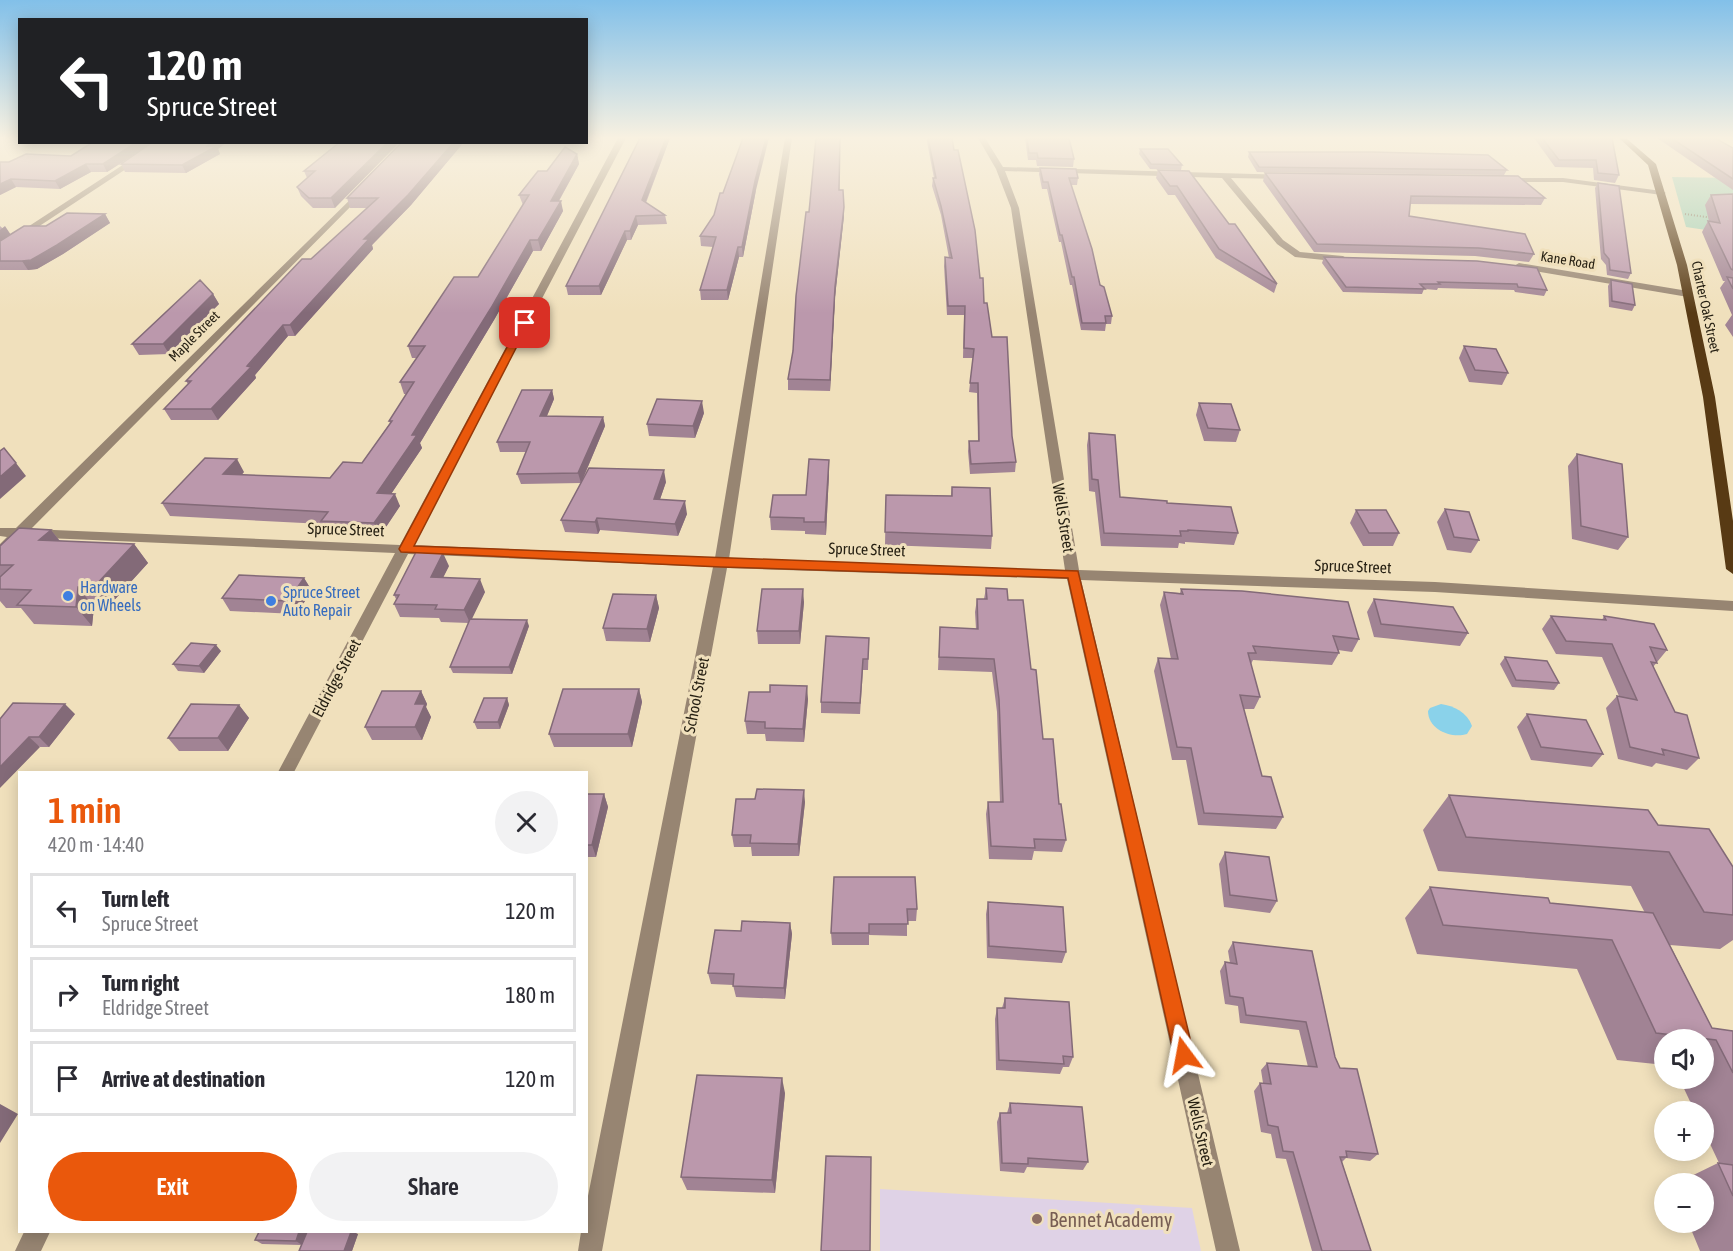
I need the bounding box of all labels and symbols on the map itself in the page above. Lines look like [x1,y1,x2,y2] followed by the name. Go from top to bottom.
[1540,248,1596,272] street label: Kane Road
[1688,260,1724,354] street label: Charter Oak Street
[499,297,550,348] pin
[165,307,223,365] street label: Maple Street
[1050,482,1078,554] street label: Wells Street
[307,519,385,540] street label: Spruce Street
[828,539,906,560] street label: Spruce Street
[1314,556,1392,577] street label: Spruce Street
[80,578,142,614] place label: Hardware on Wheels
[283,583,361,620] place label: Spruce Street Auto Repair
[61,589,75,603] marker: Hardware on Wheels
[264,594,278,608] marker: Spruce Street Auto Repair
[308,636,365,720] street label: Eldridge Street
[680,655,712,735] street label: School Street
[1152,1023,1216,1087] position arrow
[1184,1096,1218,1168] street label: Wells Street
[1049,1208,1172,1231] place label: Bennet Academy
[1030,1212,1044,1226] marker: Bennet Academy

